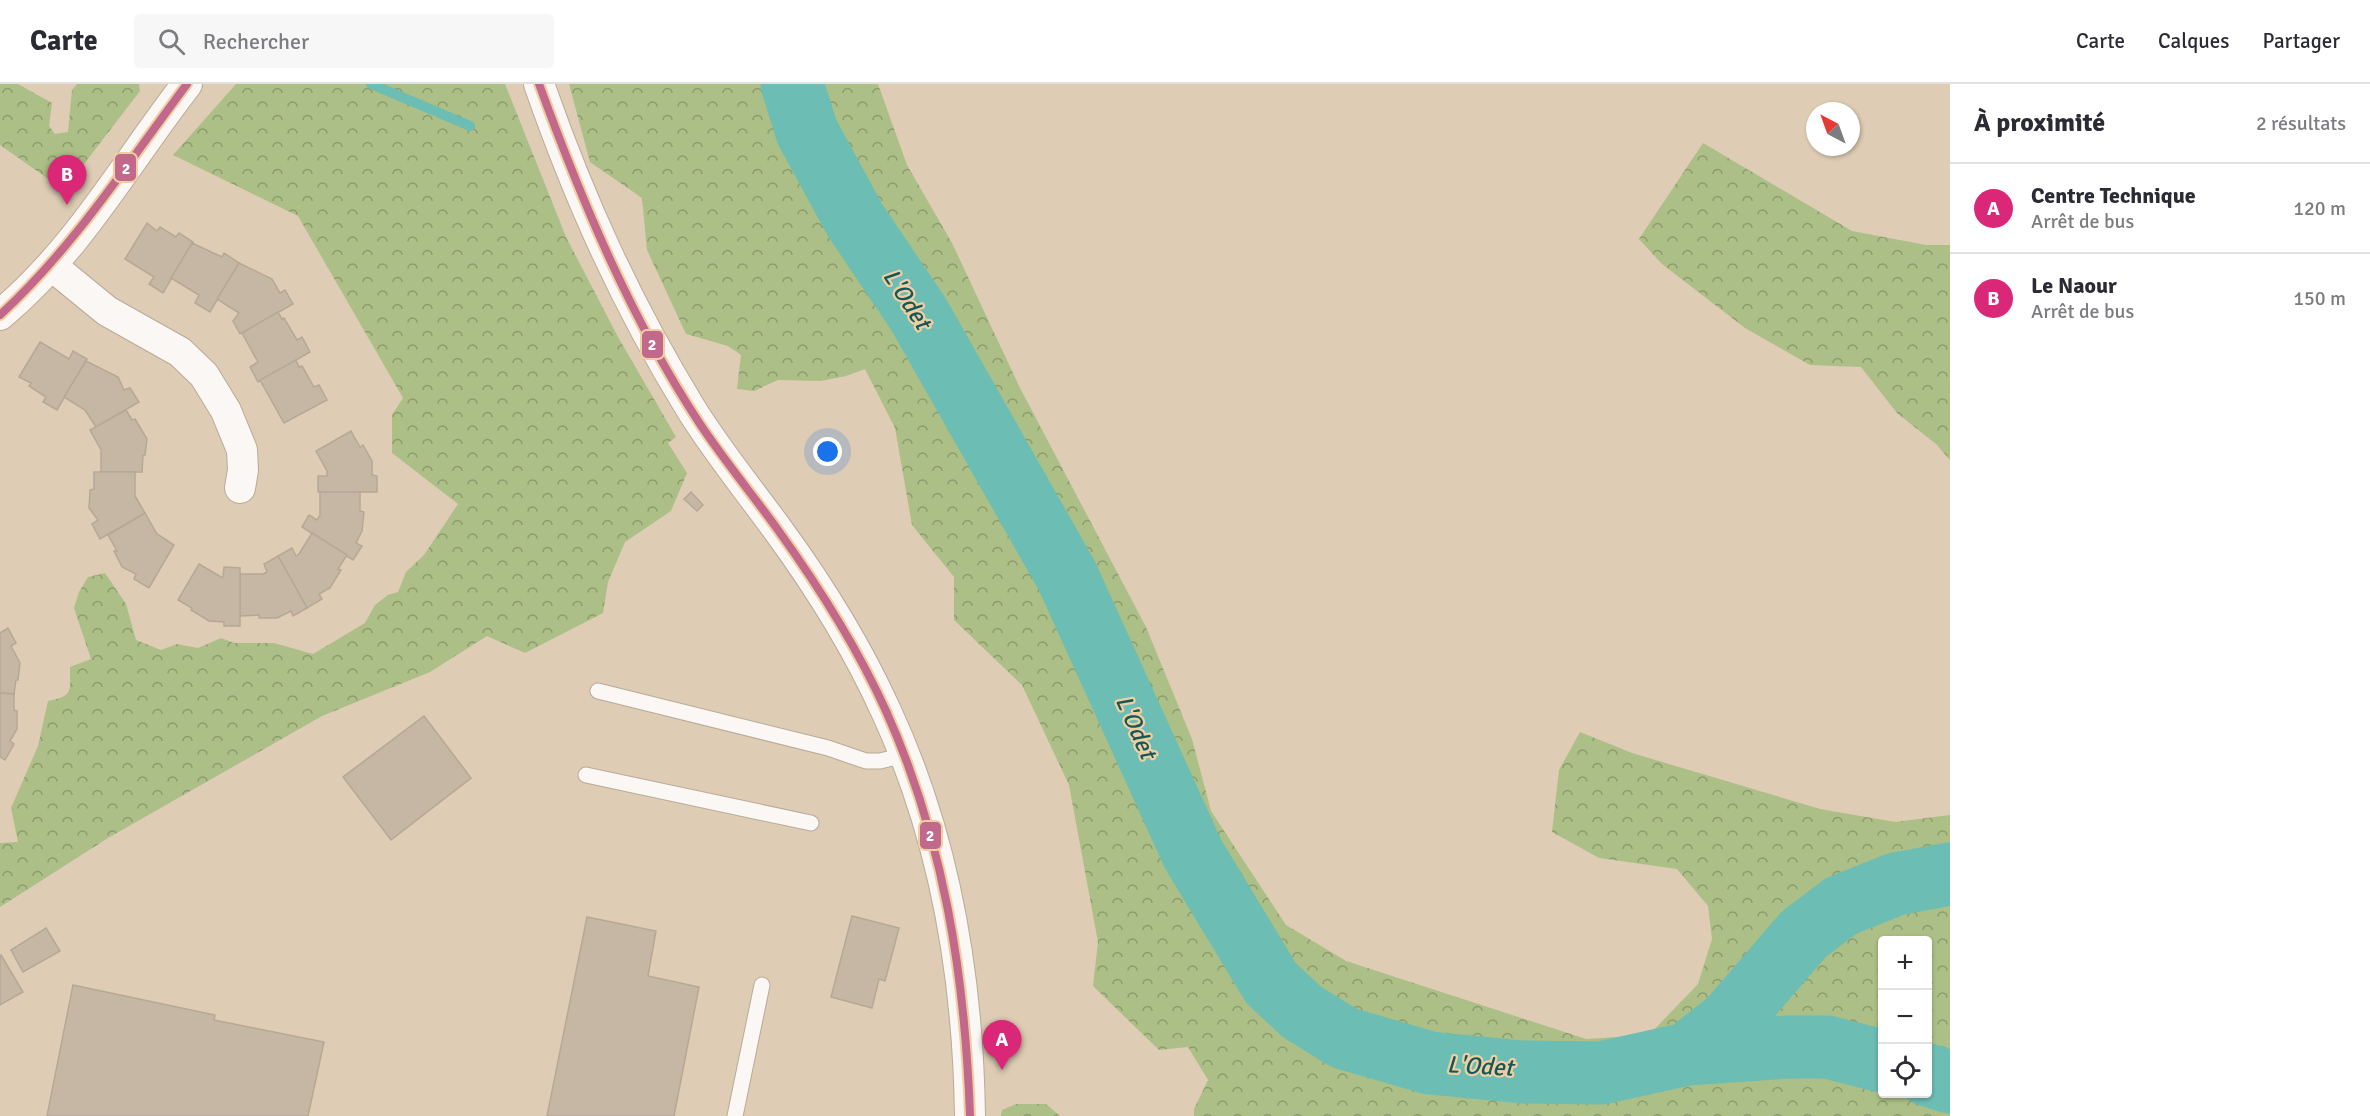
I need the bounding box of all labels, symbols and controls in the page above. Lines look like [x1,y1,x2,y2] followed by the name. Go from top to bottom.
[134,14,554,68] search box
[30,24,98,58] text: Carte
[155,25,188,58] icon: search
[203,28,309,55] text: Rechercher
[2076,28,2125,54] text: Carte
[2158,28,2229,54] text: Calques
[2262,28,2340,54] text: Partager
[1806,102,1860,156] north arrow
[1974,107,2105,139] text: À proximité
[2256,111,2346,136] text: 2 résultats
[114,153,137,182] line badge: 2
[48,156,86,205] pin: B
[122,159,130,179] text: 2
[2031,182,2196,209] text: Centre Technique
[1987,196,2000,221] text: A
[2293,196,2346,221] text: 120 m
[2031,209,2134,234] text: Arrêt de bus
[876,263,939,337] water label: L'Odet
[2031,272,2117,299] text: Le Naour
[1987,286,2000,311] text: B
[2293,286,2346,311] text: 150 m
[2031,299,2134,324] text: Arrêt de bus
[641,330,664,359] line badge: 2
[648,335,656,355] text: 2
[813,437,842,466] your location
[1109,691,1164,766] water label: L'Odet
[919,821,942,850] line badge: 2
[926,826,934,846] text: 2
[1878,936,1932,1098] map controls
[1878,936,1932,990] button: +
[1878,990,1932,1044] button: −
[982,1020,1022,1070] pin: A
[1878,1044,1932,1098] button: locate
[1446,1049,1516,1083] water label: L'Odet

